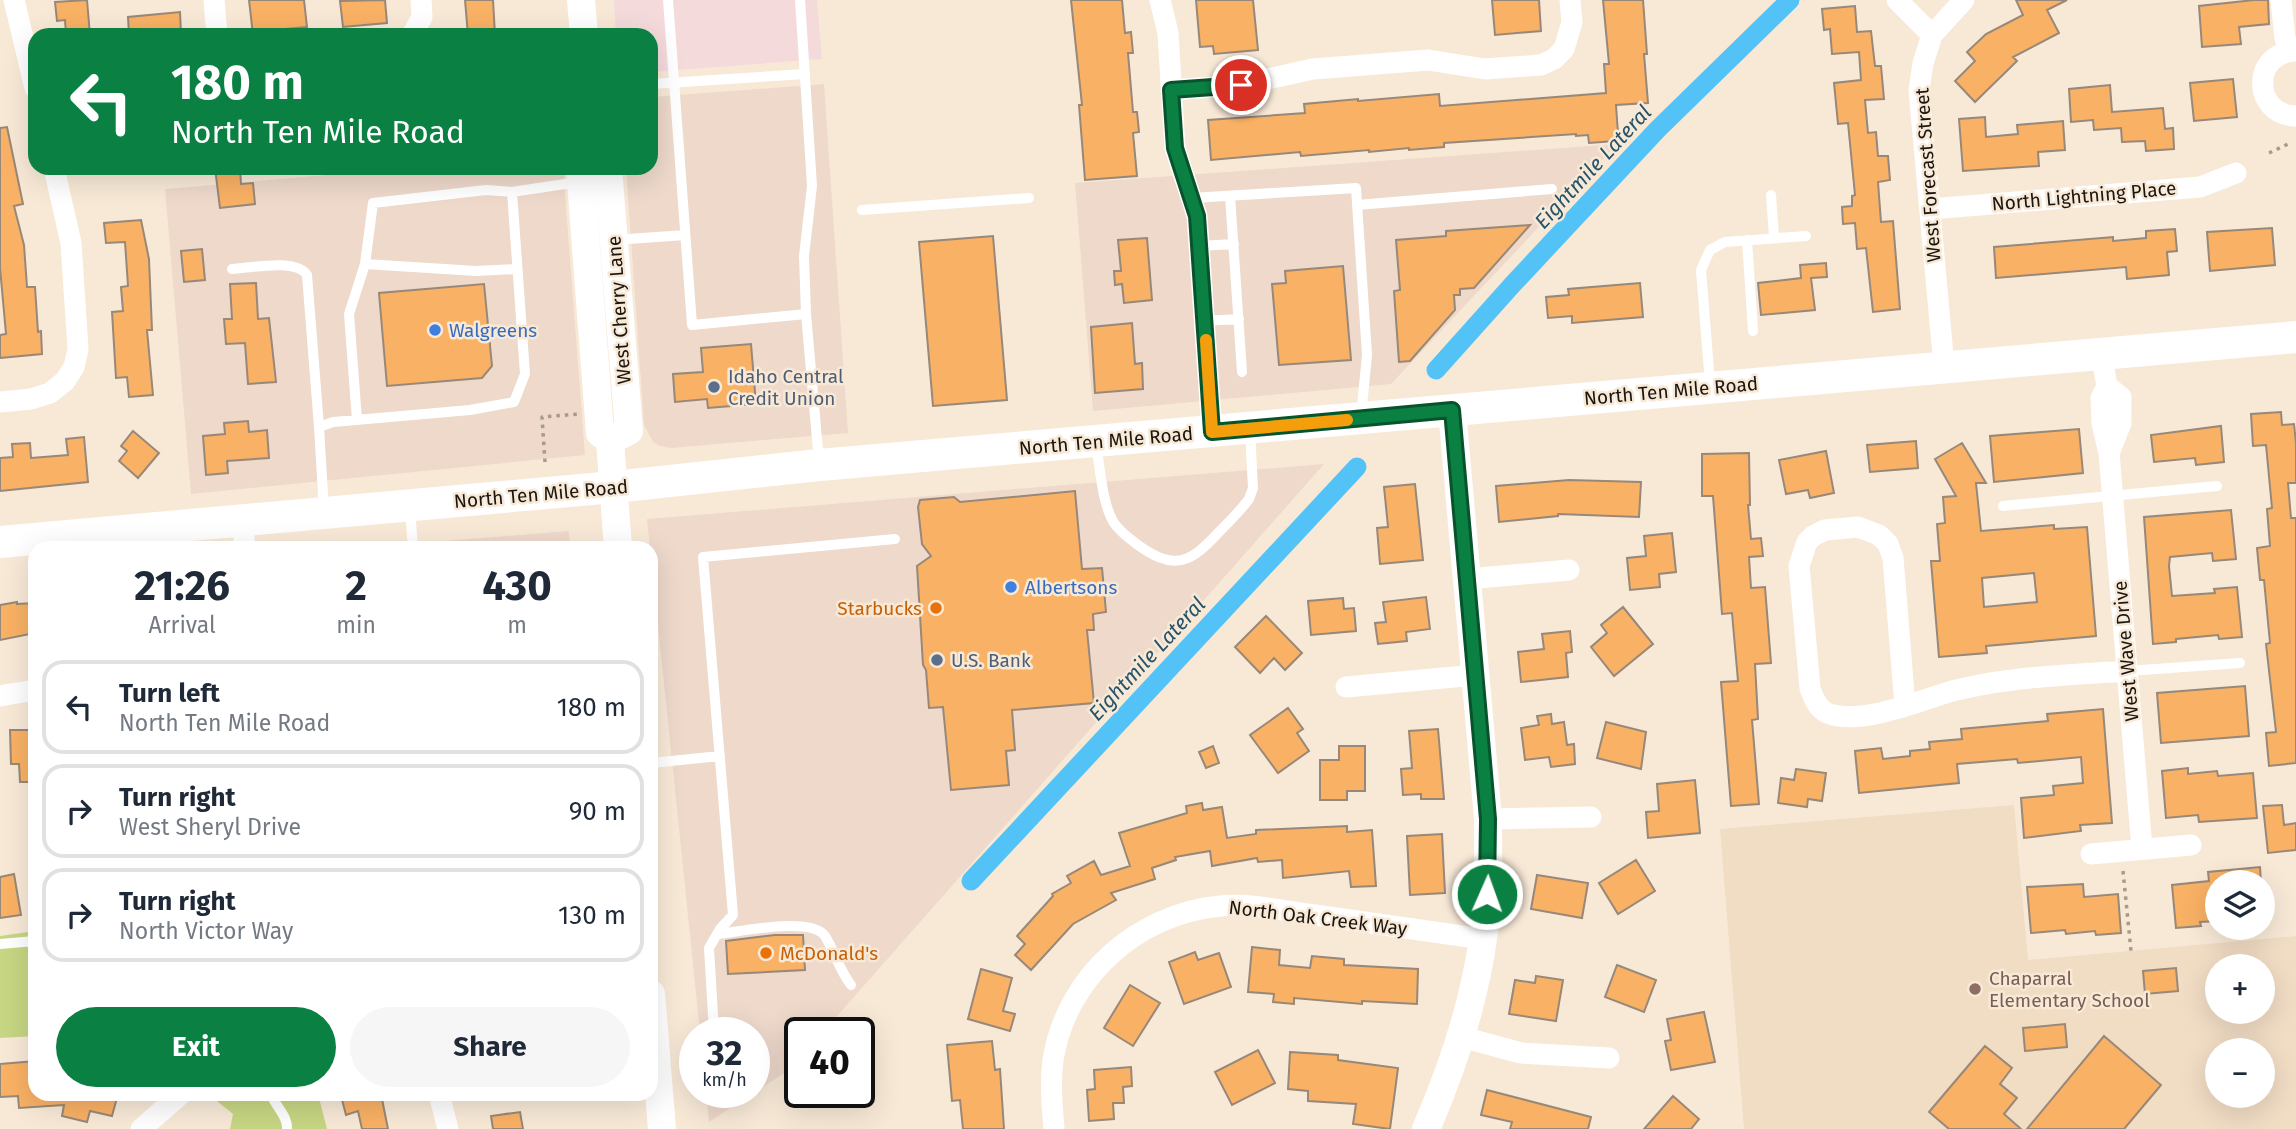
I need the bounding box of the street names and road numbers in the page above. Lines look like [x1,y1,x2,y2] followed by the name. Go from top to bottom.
[1910,87,1946,263] street label: West Forecast Street
[1991,176,2177,216] street label: North Lightning Place
[602,235,636,385] street label: West Cherry Lane
[1583,372,1759,410] street label: North Ten Mile Road
[1018,422,1194,460] street label: North Ten Mile Road
[453,475,629,513] street label: North Ten Mile Road
[2108,580,2144,722] street label: West Wave Drive
[1227,896,1409,940] street label: North Oak Creek Way

